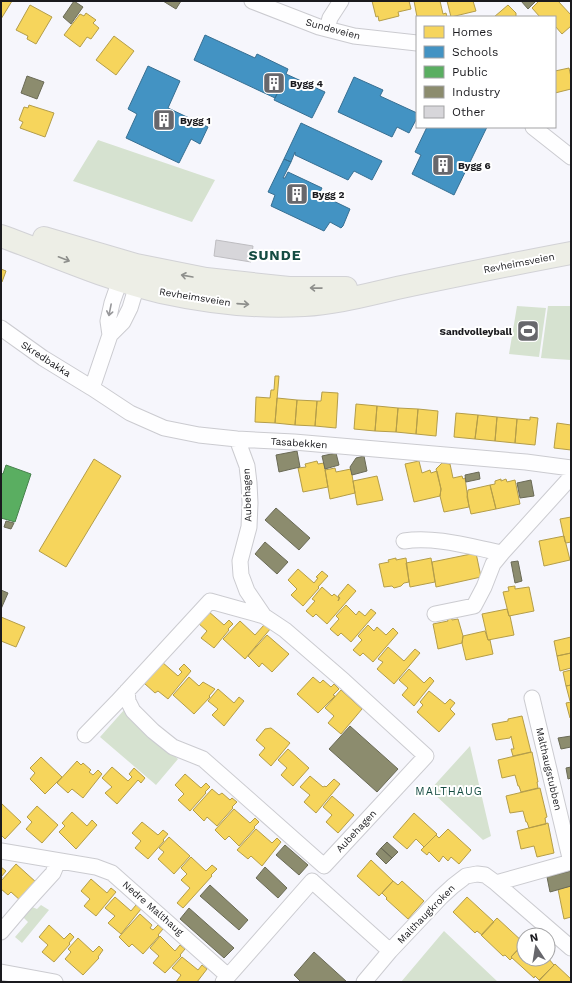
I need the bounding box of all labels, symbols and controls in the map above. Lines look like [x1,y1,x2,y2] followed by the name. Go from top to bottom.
[304,16,362,42] street label: Sundeveien
[416,16,556,128] legend
[452,25,493,39] text: Homes
[452,45,498,59] text: Schools
[452,65,488,79] text: Public
[261,70,287,96] building icon: Bygg 4
[290,78,324,89] place label: Bygg 4
[452,85,501,99] text: Industry
[452,105,485,119] text: Other
[151,107,177,133] building icon: Bygg 1
[180,115,211,126] place label: Bygg 1
[430,152,456,178] building icon: Bygg 6
[458,160,491,171] place label: Bygg 6
[284,181,310,207] building icon: Bygg 2
[312,189,345,200] place label: Bygg 2
[248,247,302,263] district label: SUNDE
[483,251,555,275] street label: Revheimsveien
[57,256,69,264] one-way arrow
[181,272,194,280] one-way arrow
[310,285,323,292] one-way arrow
[158,286,232,308] street label: Revheimsveien
[237,300,250,307] one-way arrow
[106,303,114,316] one-way arrow
[515,318,541,344] sports icon: Sandvolleyball
[439,326,513,337] place label: Sandvolleyball
[19,339,73,379] street label: Skredbakka
[270,436,328,450] street label: Tasabekken
[241,468,253,522] street label: Aubehagen
[534,727,564,811] street label: Malthaugstubben
[415,785,483,798] district label: MALTHAUG
[334,808,378,854] street label: Aubehagen
[120,879,186,938] street label: Nedre Malthaug
[395,882,457,946] street label: Malthaugkroken
[516,927,556,967] north arrow
[529,931,539,945] text: N

